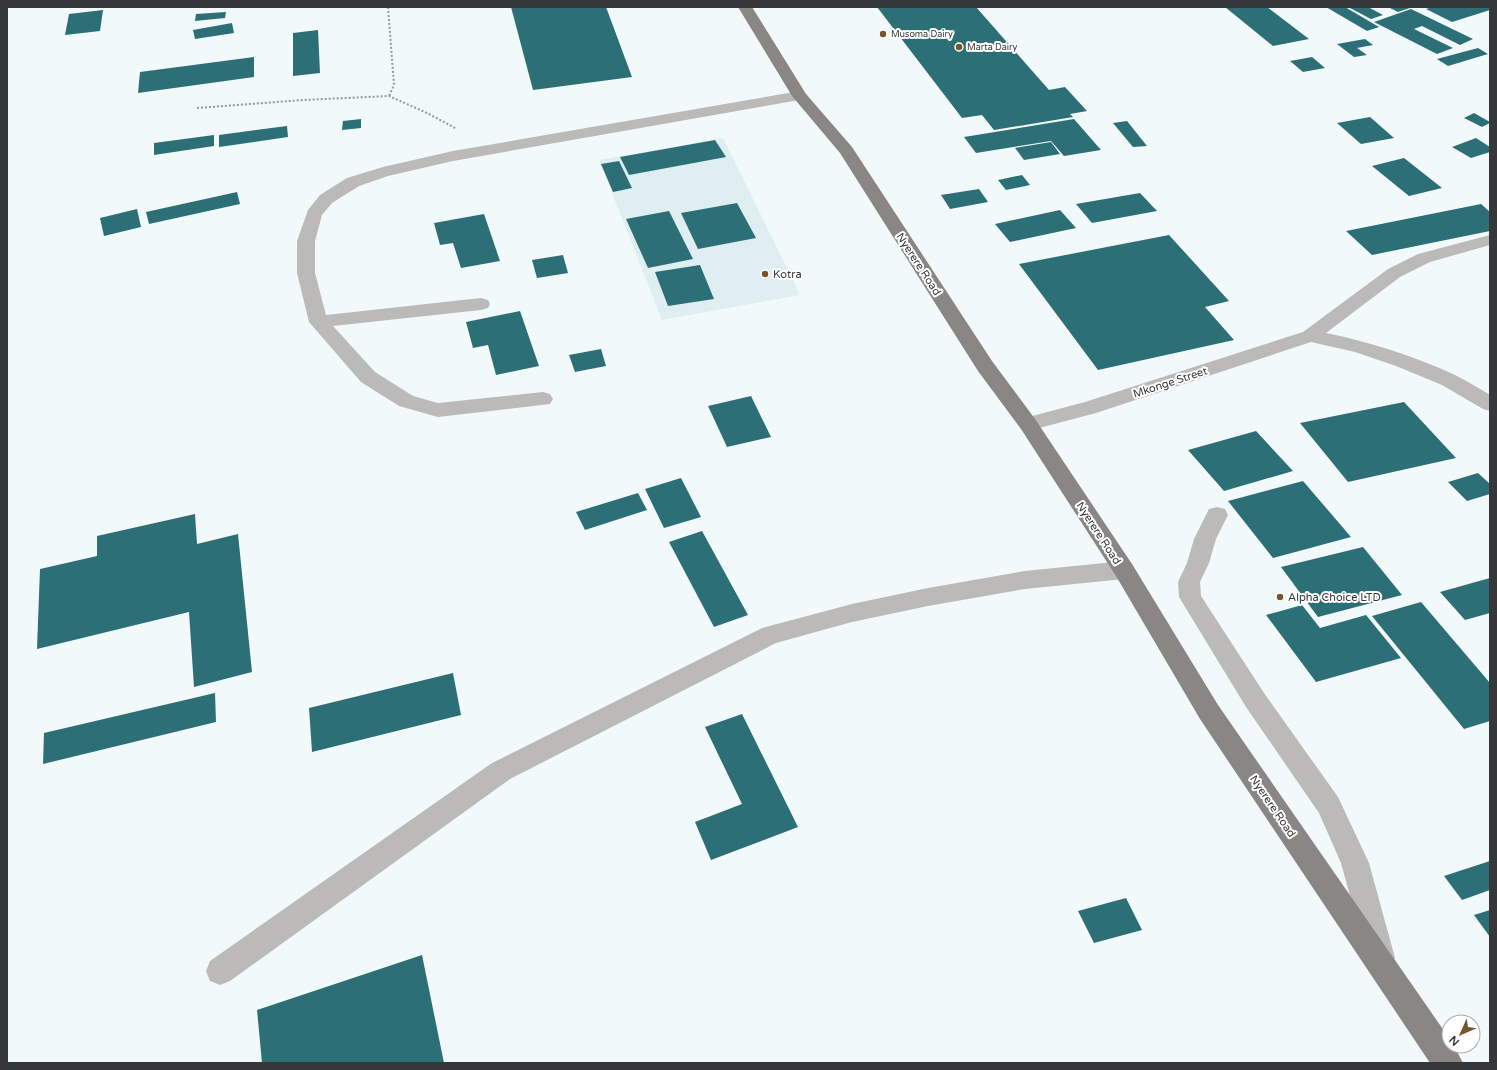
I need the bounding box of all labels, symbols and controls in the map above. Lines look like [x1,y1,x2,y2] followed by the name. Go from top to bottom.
[878,29,888,39] marker: Musoma Dairy
[891,29,953,40] place label: Musoma Dairy
[954,42,964,52] marker: Marta Dairy
[967,42,1017,53] place label: Marta Dairy
[894,231,944,298] street label: Nyerere Road
[773,268,802,281] place label: Kotra
[760,269,770,279] marker: Kotra
[1131,364,1209,401] street label: Mkonge Street
[1074,500,1124,567] street label: Nyerere Road
[1288,591,1381,604] place label: Alpha Choice LTD
[1275,592,1285,602] marker: Alpha Choice LTD
[1247,773,1298,840] street label: Nyerere Road
[1441,1014,1481,1054] north arrow
[1447,1033,1462,1048] text: N

